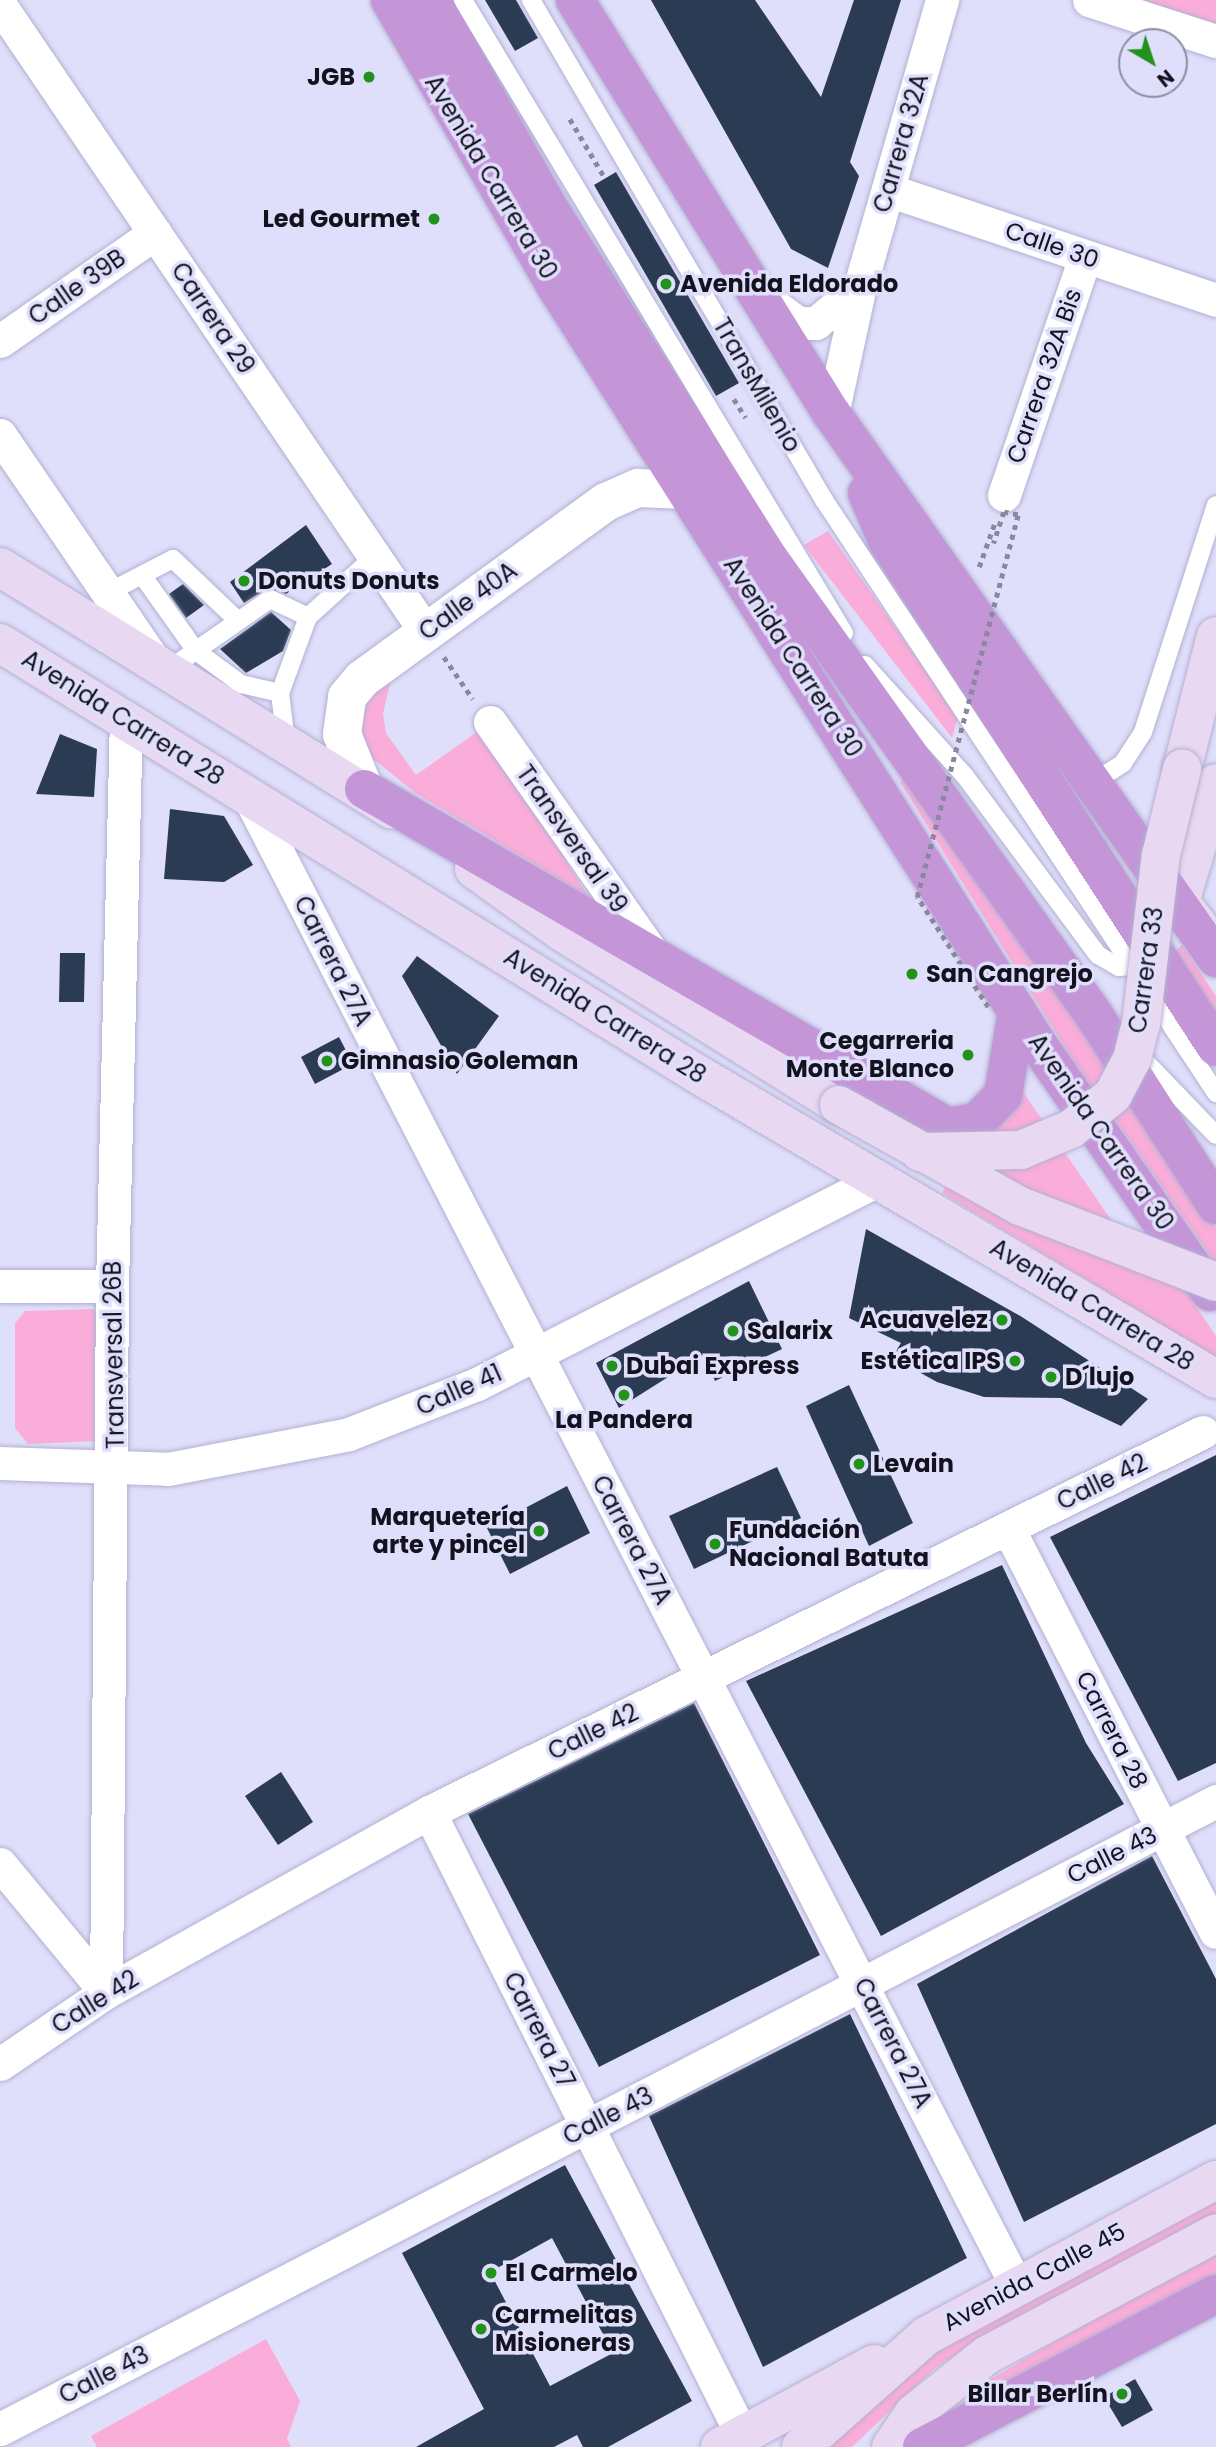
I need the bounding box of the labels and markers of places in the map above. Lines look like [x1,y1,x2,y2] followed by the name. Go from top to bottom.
[307,63,355,91] place label: JGB
[361,69,377,85] marker: JGB
[262,205,420,233] place label: Led Gourmet
[426,211,442,227] marker: Led Gourmet
[680,270,898,298] place label: Avenida Eldorado
[658,276,674,292] marker: Avenida Eldorado
[258,567,440,595] place label: Donuts Donuts
[236,573,252,589] marker: Donuts Donuts
[926,960,1093,988] place label: San Cangrejo
[904,966,920,982] marker: San Cangrejo
[786,1027,954,1083] place label: Cegarreria Monte Blanco
[341,1047,578,1075] place label: Gimnasio Goleman
[960,1047,976,1063] marker: Cegarreria Monte Blanco
[319,1053,335,1069] marker: Gimnasio Goleman
[860,1306,988,1334] place label: Acuavelez
[994,1312,1010,1328] marker: Acuavelez
[747,1317,833,1345] place label: Salarix
[725,1323,741,1339] marker: Salarix
[861,1347,1001,1375] place label: Estética IPS
[626,1352,800,1380] place label: Dubai Express
[1007,1353,1023,1369] marker: Estética IPS
[604,1358,620,1374] marker: Dubai Express
[1065,1363,1134,1391] place label: D´lujo
[1043,1369,1059,1385] marker: D´lujo
[616,1387,632,1403] marker: La Pandera
[555,1406,693,1434] place label: La Pandera
[873,1450,954,1478] place label: Levain
[851,1456,867,1472] marker: Levain
[370,1503,525,1559] place label: Marquetería arte y pincel
[729,1516,929,1572] place label: Fundación Nacional Batuta
[531,1523,547,1539] marker: Marquetería arte y pincel
[707,1536,723,1552] marker: Fundación Nacional Batuta
[505,2259,638,2287] place label: El Carmelo
[483,2265,499,2281] marker: El Carmelo
[495,2301,634,2357] place label: Carmelitas Misioneras
[473,2321,489,2337] marker: Carmelitas Misioneras
[967,2380,1108,2408] place label: Billar Berlín
[1114,2386,1130,2402] marker: Billar Berlín

